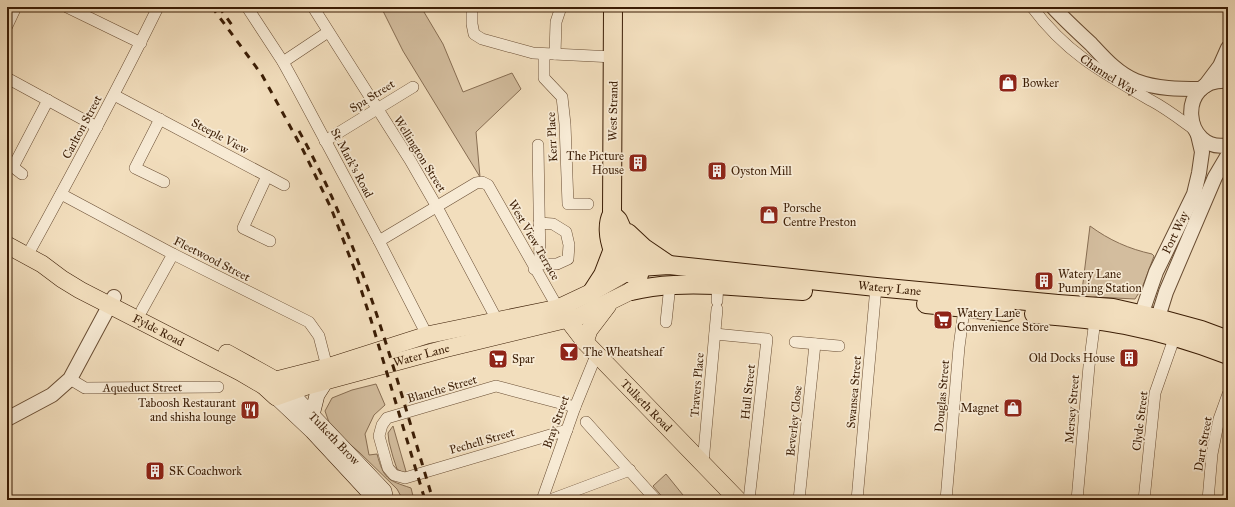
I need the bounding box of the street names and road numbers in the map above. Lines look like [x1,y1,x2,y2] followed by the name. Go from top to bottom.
[1077,51,1140,98] street label: Channel Way
[347,76,398,115] street label: Spa Street
[605,81,621,141] street label: West Strand
[59,92,105,161] street label: Carlton Street
[544,112,560,162] street label: Kerr Place
[390,113,449,196] street label: Wellington Street
[189,115,251,157] street label: Steeple View
[328,126,376,200] street label: St Mark's Road
[505,197,563,283] street label: West View Terrace
[1159,209,1192,256] street label: Port Way
[171,234,253,285] street label: Fleetwood Street
[857,278,922,298] street label: Watery Lane
[130,311,186,349] street label: Fylde Road
[392,341,451,369] street label: Water Lane
[687,352,707,418] street label: Travers Place
[844,354,864,429] street label: Swansea Street
[932,358,953,433] street label: Douglas Street
[738,363,758,420] street label: Hull Street
[406,372,479,406] street label: Blanche Street
[1062,373,1082,444] street label: Mersey Street
[618,376,675,434] street label: Tulketh Road
[102,380,183,396] street label: Aqueduct Street
[783,385,805,457] street label: Beverley Close
[1129,390,1151,452] street label: Clyde Street
[540,393,572,450] street label: Bray Street
[306,409,363,468] street label: Tulketh Brow
[1191,415,1215,473] street label: Dart Street
[448,425,517,457] street label: Pechell Street

